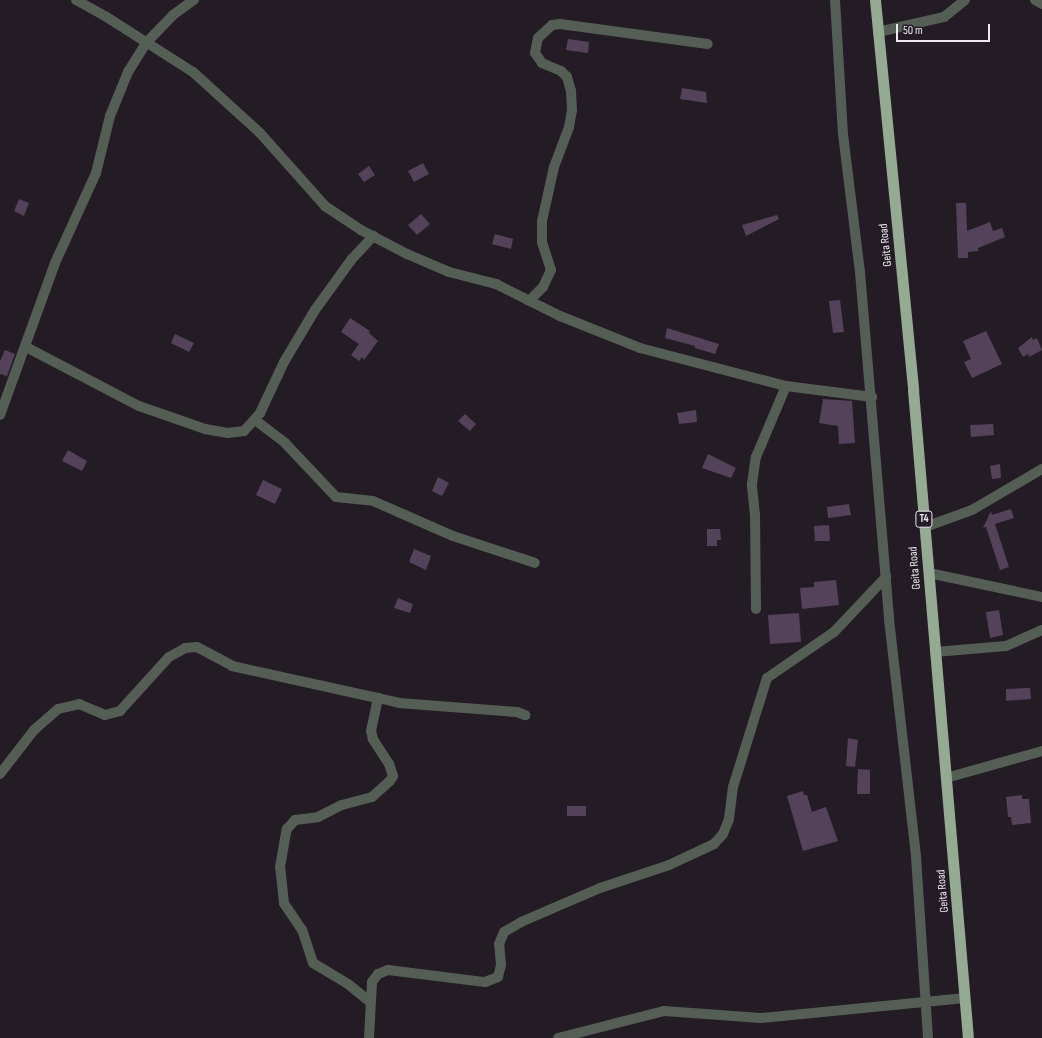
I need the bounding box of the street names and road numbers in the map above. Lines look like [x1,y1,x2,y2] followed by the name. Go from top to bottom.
[877,223,895,267] street label: Geita Road
[915,510,933,528] road number: T4
[906,546,924,590] street label: Geita Road
[934,869,952,913] street label: Geita Road

